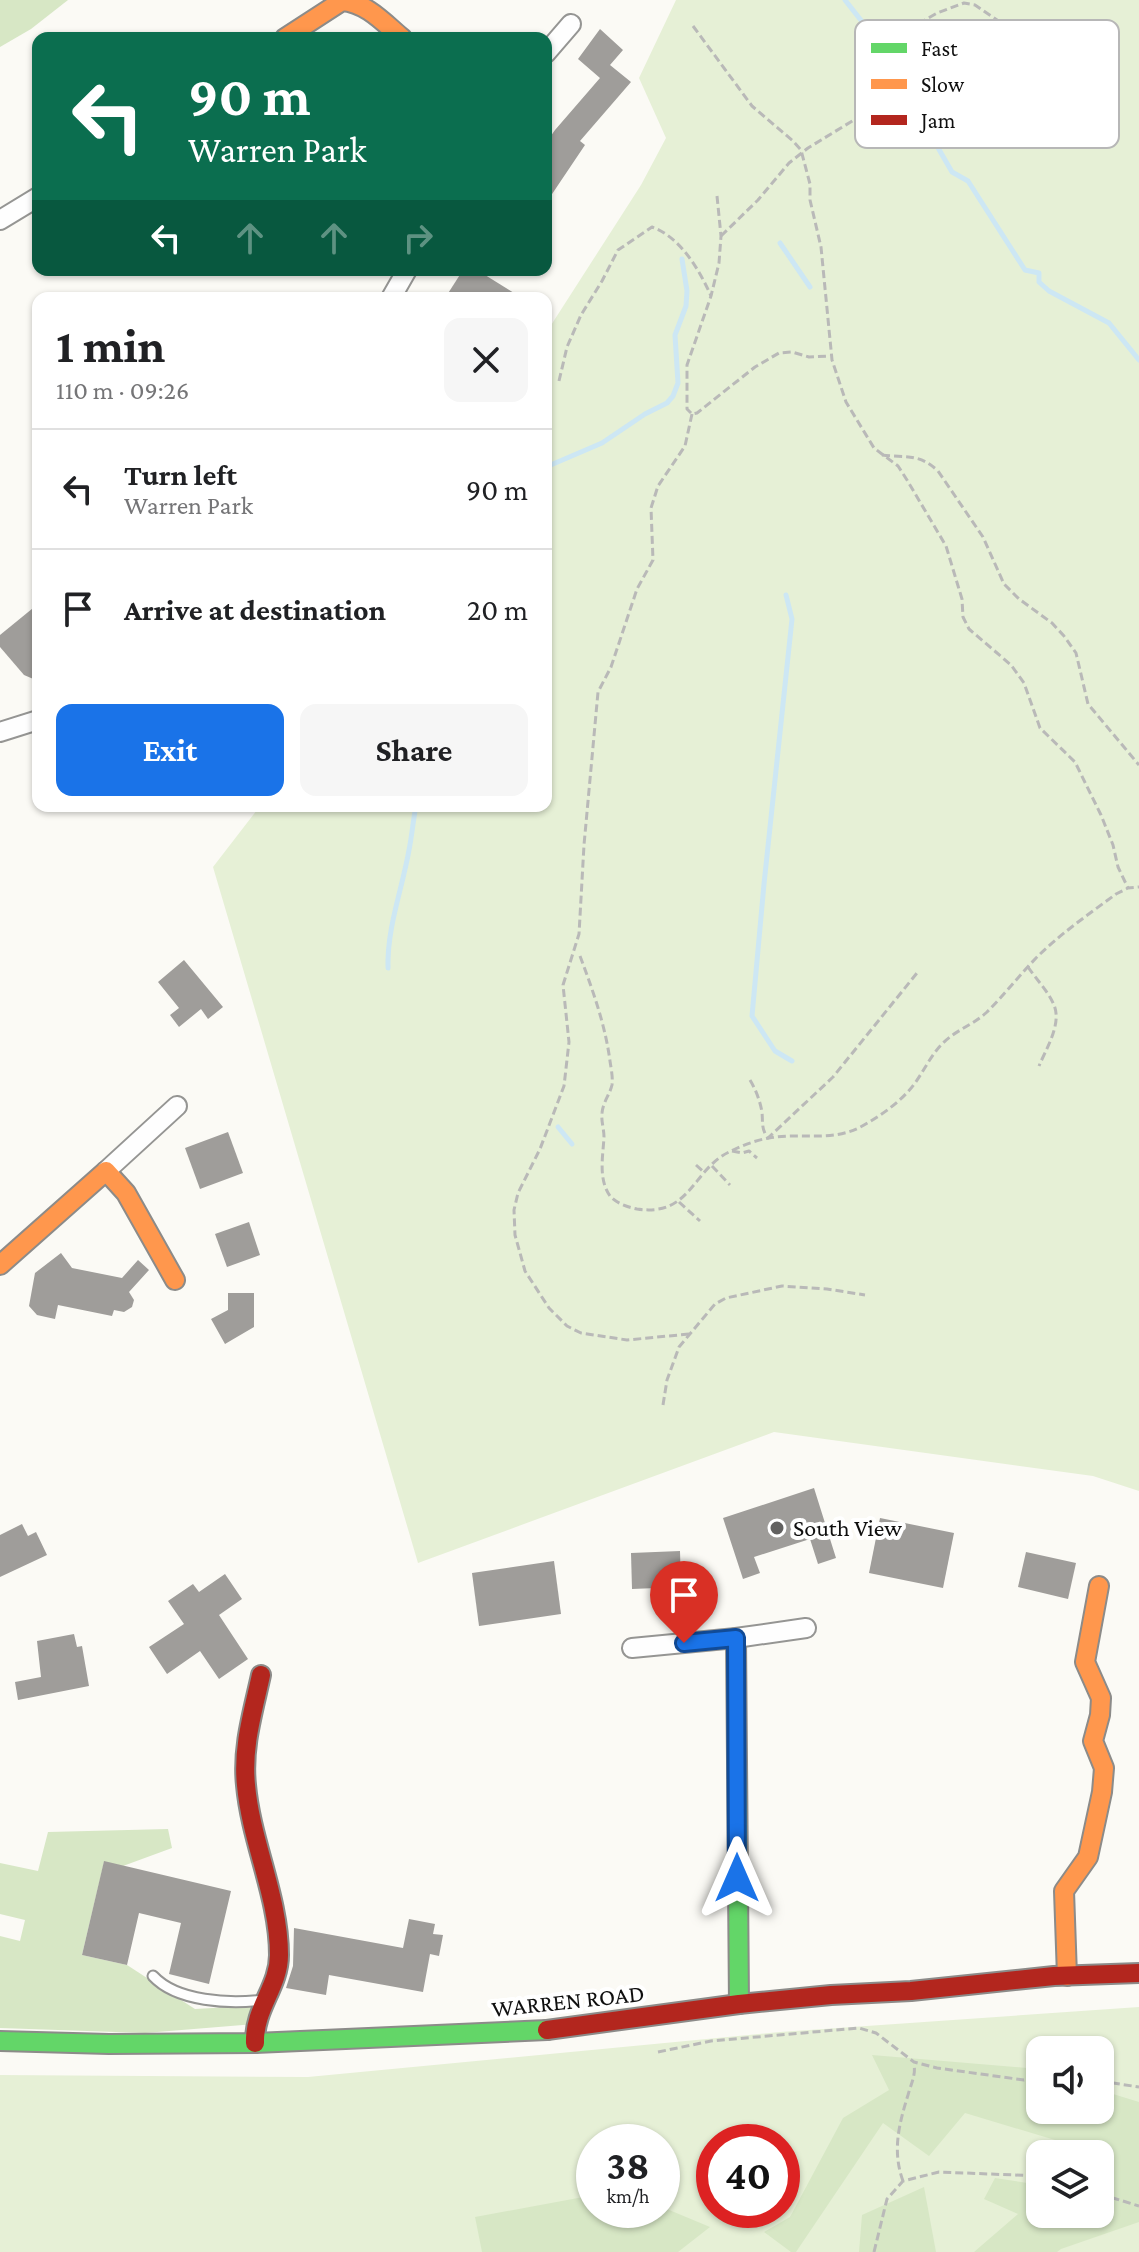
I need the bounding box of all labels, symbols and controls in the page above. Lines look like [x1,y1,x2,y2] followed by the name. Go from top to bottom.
[855,20,1119,148] legend
[921,36,958,61] text: Fast
[56,64,160,168] icon: left
[188,65,311,127] text: 90 m
[921,72,965,97] text: Slow
[919,108,956,133] text: Jam
[188,130,367,170] text: Warren Park
[144,216,188,260] icon: left
[228,216,272,260] icon: ahead
[312,216,356,260] icon: ahead
[396,216,440,260] icon: right
[444,318,528,402] button: close
[56,319,165,372] text: 1 min
[56,376,189,405] text: 110 m · 09:26
[124,458,237,491] text: Turn left
[56,467,100,511] icon: left
[466,473,528,506] text: 90 m
[124,491,253,520] text: Warren Park
[56,587,100,631] icon: arrive
[124,593,386,626] text: Arrive at destination
[467,593,528,626] text: 20 m
[56,704,284,796] button: Exit
[300,704,528,796] button: Share
[793,1514,902,1541] place label: South View
[768,1519,786,1537] marker: South View
[650,1561,718,1643] pin
[662,1573,706,1617] icon: arrive
[695,1836,779,1920] position arrow
[490,1979,646,2022] street label: WARREN ROAD
[1026,2036,1114,2228] map controls
[1026,2036,1114,2124] button: sound
[696,2124,800,2228] speed limit sign: 40
[1026,2140,1114,2228] button: layers
[607,2143,649,2188] text: 38
[606,2185,650,2207] text: km/h

